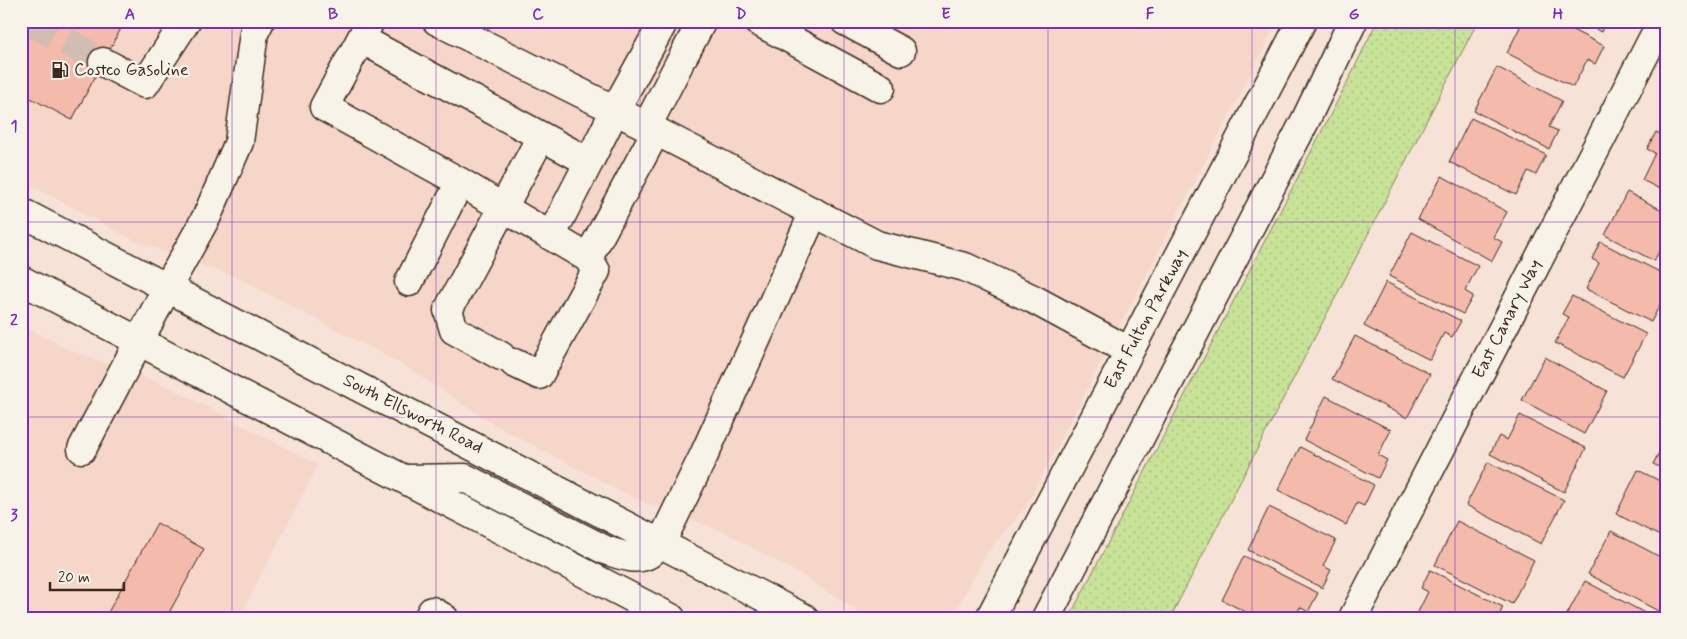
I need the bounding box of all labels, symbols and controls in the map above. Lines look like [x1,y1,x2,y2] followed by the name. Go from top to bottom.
[125,4,135,25] text: A
[328,4,338,25] text: B
[532,4,544,25] text: C
[735,4,747,25] text: D
[941,4,951,25] text: E
[1146,4,1155,25] text: F
[1349,4,1360,25] text: G
[1553,4,1564,25] text: H
[74,58,189,82] place label: Costco Gasoline
[50,60,70,80] fuel station icon: Costco Gasoline
[10,116,18,137] text: 1
[1099,245,1193,393] street label: East Fulton Parkway
[1467,255,1547,383] street label: East Canary Way
[10,310,18,331] text: 2
[339,368,487,460] street label: South Ellsworth Road
[10,505,18,526] text: 3
[50,559,124,591] scale bar
[58,568,90,588] text: 20 m

